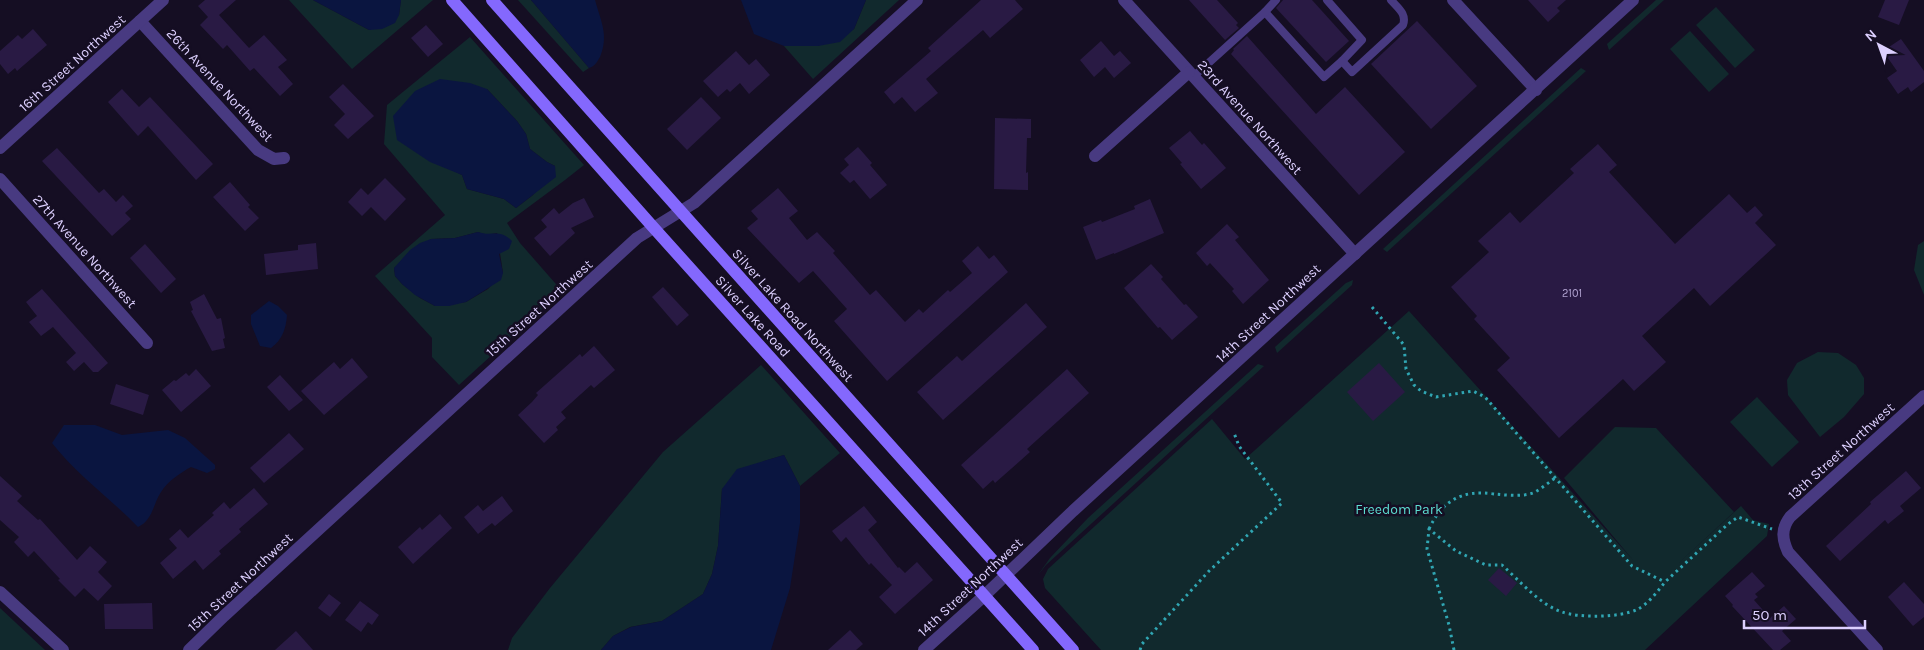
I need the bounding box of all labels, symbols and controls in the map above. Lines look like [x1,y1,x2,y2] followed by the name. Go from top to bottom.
[16,11,129,116] street label: 16th Street Northwest
[1854,20,1904,70] north arrow
[163,25,276,145] street label: 26th Avenue Northwest
[1861,26,1880,45] text: N
[1194,56,1306,178] street label: 23rd Avenue Northwest
[29,191,140,312] street label: 27th Avenue Northwest
[729,245,857,385] street label: Silver Lake Road Northwest
[483,256,596,361] street label: 15th Street Northwest
[1212,260,1324,366] street label: 14th Street Northwest
[712,272,794,360] street label: Silver Lake Road
[1562,287,1582,300] house number: 2101
[1785,399,1898,504] street label: 13th Street Northwest
[1355,501,1443,518] park label: Freedom Park
[184,529,296,635] street label: 15th Street Northwest
[914,534,1026,640] street label: 14th Street Northwest
[1744,598,1865,630] scale bar
[1752,606,1787,624] text: 50 m

